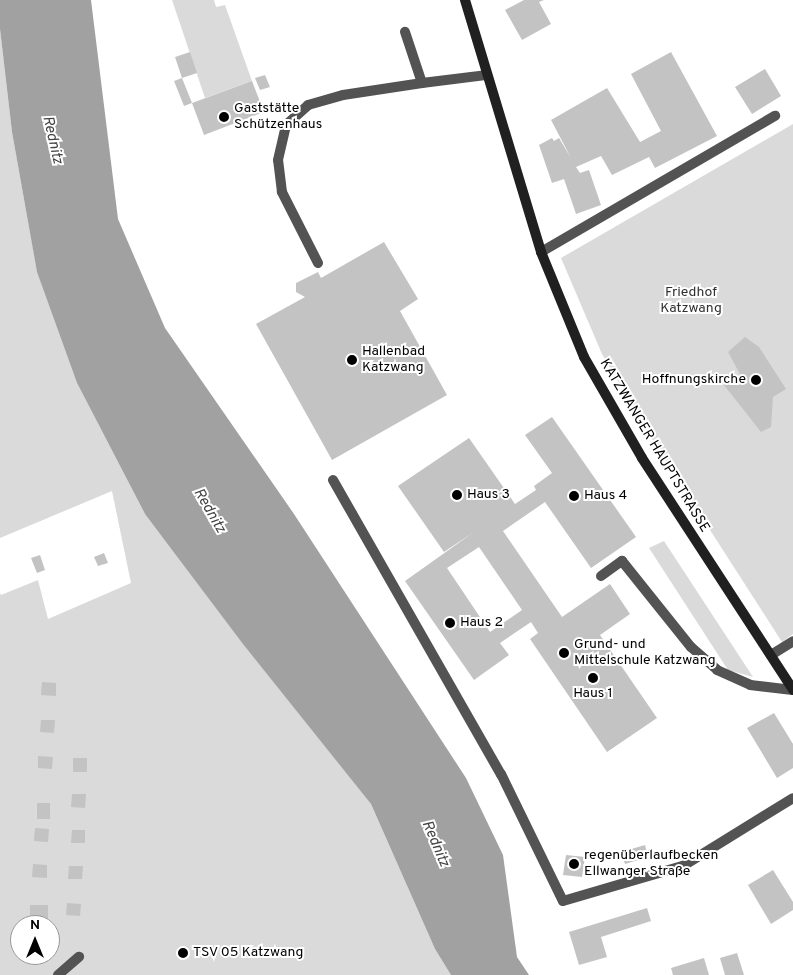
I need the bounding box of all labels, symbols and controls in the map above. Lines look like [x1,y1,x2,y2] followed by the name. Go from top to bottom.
[234,101,322,134] place label: Gaststätte Schützenhaus
[218,111,230,123] marker: Gaststätte Schützenhaus
[38,114,66,166] water label: Rednitz
[660,285,722,318] park label: Friedhof Katzwang
[362,344,425,377] place label: Hallenbad Katzwang
[346,354,358,366] marker: Hallenbad Katzwang
[595,356,713,536] street label: KATZWANGER HAUPTSTRASSE
[642,372,746,388] place label: Hoffnungskirche
[750,374,762,386] marker: Hoffnungskirche
[189,485,229,537] water label: Rednitz
[467,487,510,503] place label: Haus 3
[584,488,627,504] place label: Haus 4
[451,489,463,501] marker: Haus 3
[568,490,580,502] marker: Haus 4
[460,615,503,631] place label: Haus 2
[444,617,456,629] marker: Haus 2
[574,637,716,670] place label: Grund- und Mittelschule Katzwang
[558,647,570,659] marker: Grund- und Mittelschule Katzwang
[587,672,599,684] marker: Haus 1
[573,686,613,702] place label: Haus 1
[417,818,453,870] water label: Rednitz
[584,848,718,880] place label: regenüberlaufbecken Ellwanger Straße
[568,858,580,870] marker: regenüberlaufbecken Ellwanger Straße
[10,915,60,965] north arrow
[30,917,40,934] text: N
[193,945,304,961] place label: TSV 05 Katzwang
[177,947,189,959] marker: TSV 05 Katzwang

